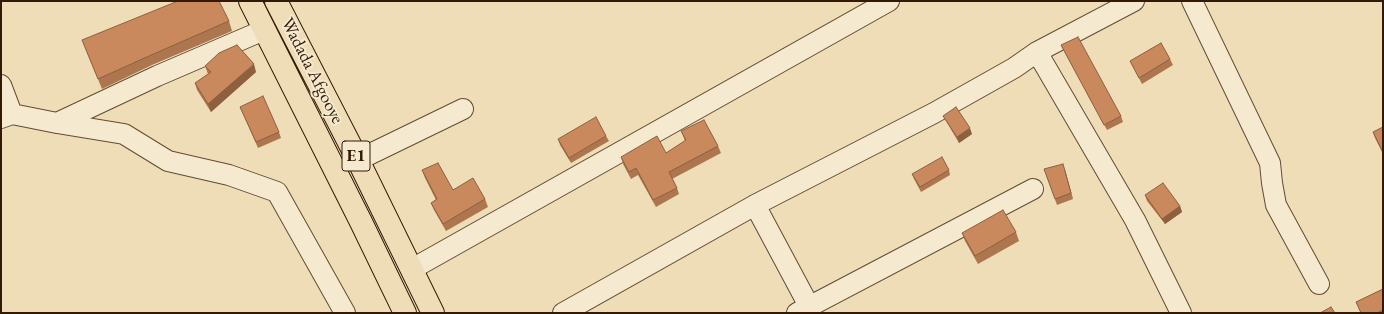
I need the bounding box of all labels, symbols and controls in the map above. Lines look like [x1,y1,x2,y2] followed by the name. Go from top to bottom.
[276,14,348,128] street label: Wadada Afgooye
[342,141,370,171] road number: E1

